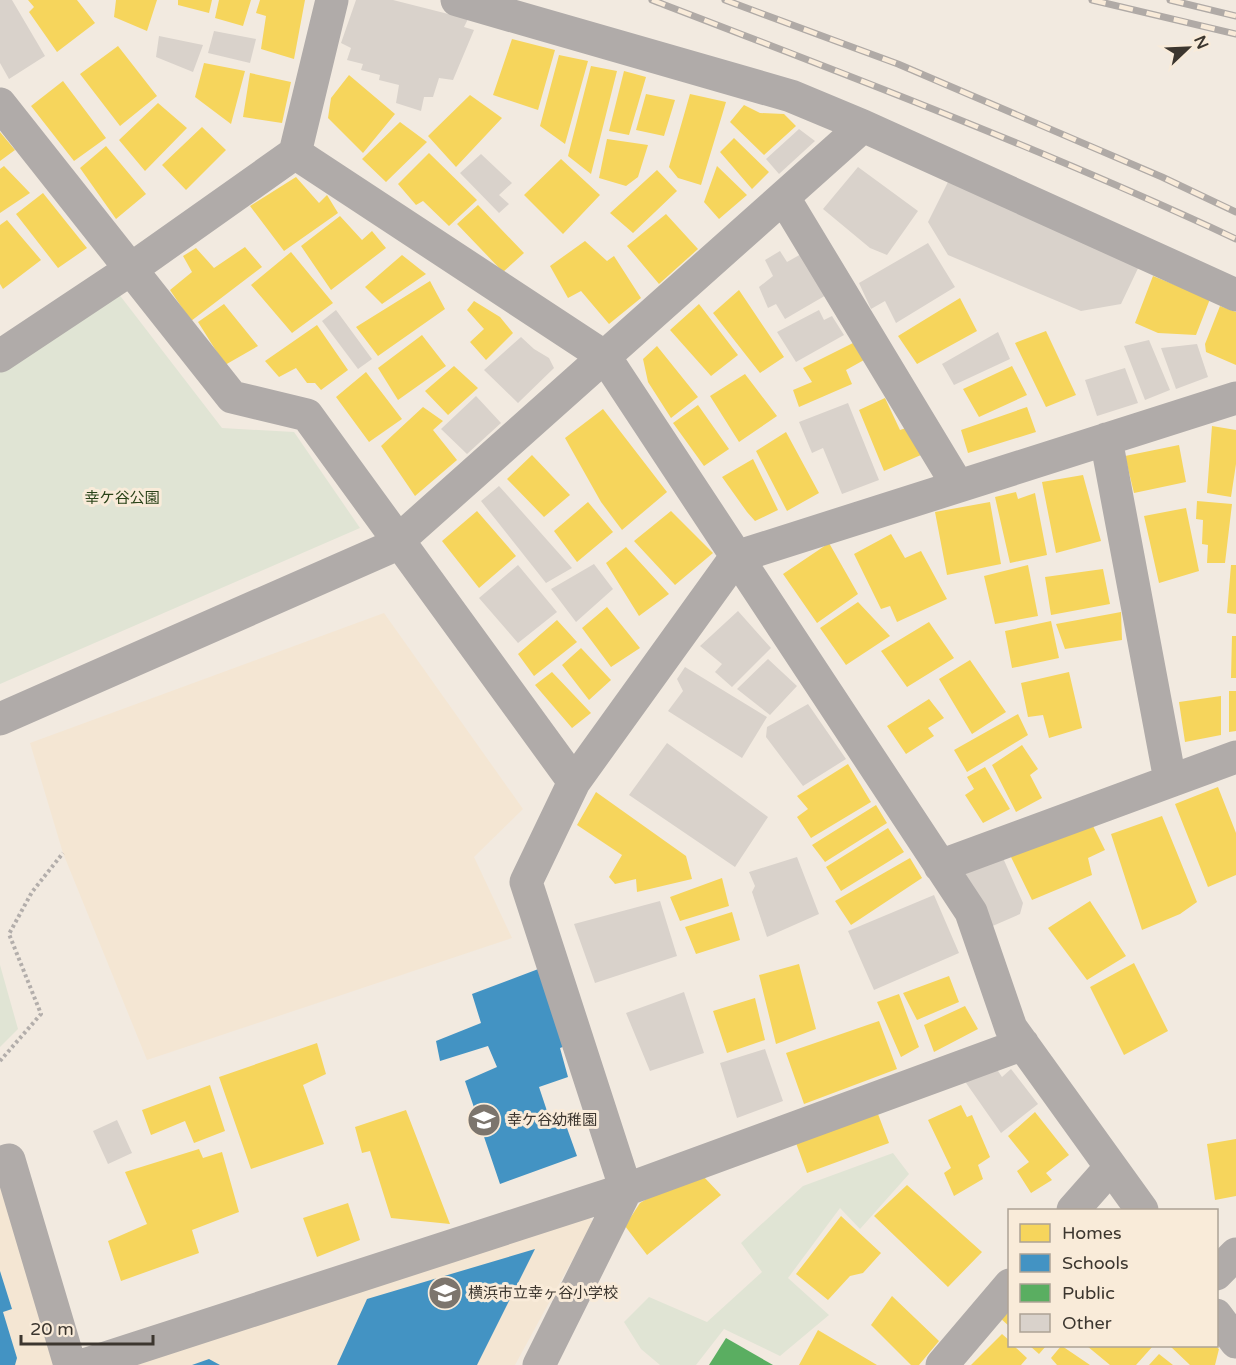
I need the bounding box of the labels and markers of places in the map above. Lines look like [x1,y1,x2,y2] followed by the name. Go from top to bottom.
[466,1102,502,1138] school or university icon: 幸ケ谷幼稚園
[507,1111,597,1129] place label: 幸ケ谷幼稚園
[427,1275,463,1311] school or university icon: 横浜市立幸ヶ谷小学校
[468,1284,618,1302] place label: 横浜市立幸ヶ谷小学校

